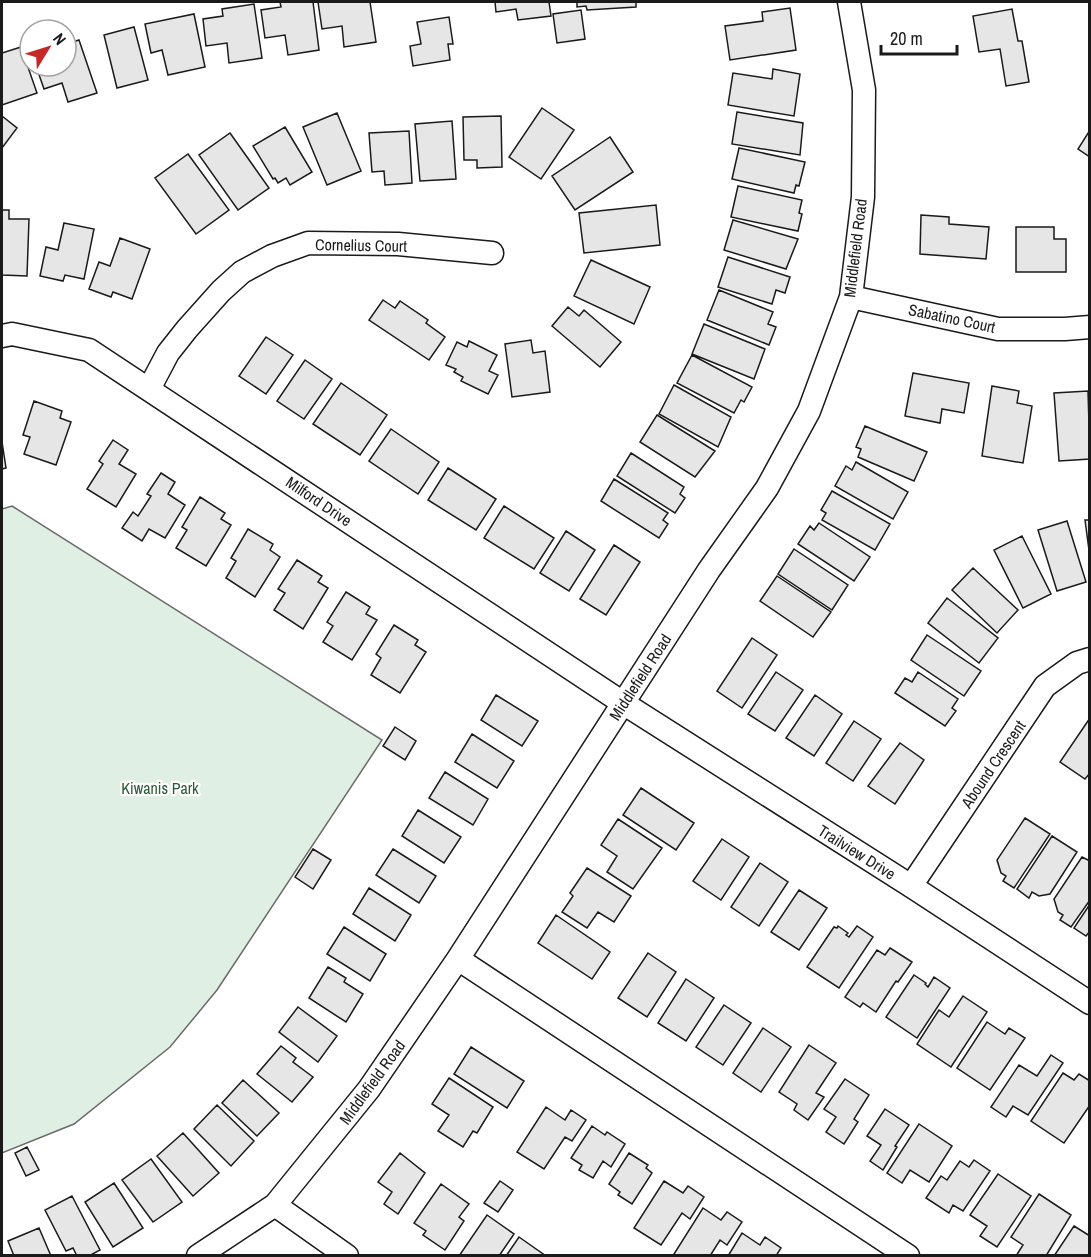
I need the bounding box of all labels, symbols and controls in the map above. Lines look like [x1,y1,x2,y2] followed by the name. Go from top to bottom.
[18,18,78,78] north arrow
[881,18,958,56] scale bar
[890,26,923,51] text: 20 m
[48,28,71,49] text: N
[838,197,872,299] street label: Middlefield Road
[315,233,407,257] street label: Cornelius Court
[907,298,998,338] street label: Sabatino Court
[282,471,356,531] street label: Milford Drive
[604,629,676,725] street label: Middlefield Road
[955,716,1031,813] street label: Abound Crescent
[121,777,199,799] park label: Kiwanis Park
[814,819,900,885] street label: Trailview Drive
[334,1035,410,1129] street label: Middlefield Road

